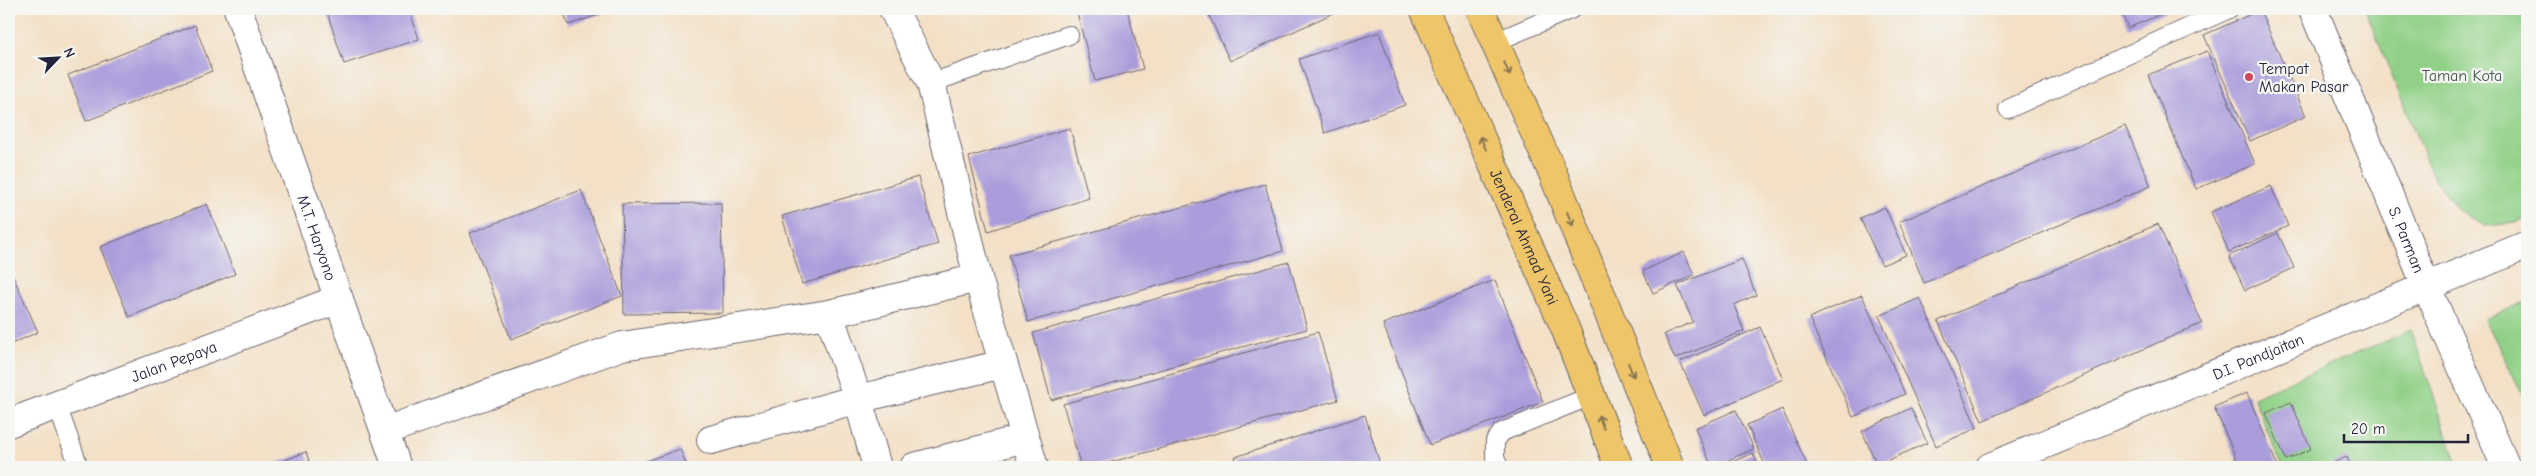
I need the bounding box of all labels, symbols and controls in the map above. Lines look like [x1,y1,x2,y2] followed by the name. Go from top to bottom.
[32,32,82,82] north arrow
[60,45,79,60] text: N
[2259,60,2349,96] place label: Tempat Makan Pasar
[1502,61,1512,76] one-way arrow
[2422,67,2502,85] park label: Taman Kota
[2243,71,2255,83] marker: Tempat Makan Pasar
[1478,136,1488,151] one-way arrow
[1486,167,1562,308] street label: Jenderal Ahmad Yani
[293,193,340,283] street label: M.T. Haryono
[2385,204,2428,276] street label: S. Parman
[1566,211,1576,226] one-way arrow
[2210,330,2307,384] street label: D.I. Pandjaitan
[129,338,219,386] street label: Jalan Pepaya
[1627,362,1636,377] one-way arrow
[2344,411,2467,443] scale bar
[1596,415,1605,430] one-way arrow
[2351,420,2385,438] text: 20 m

